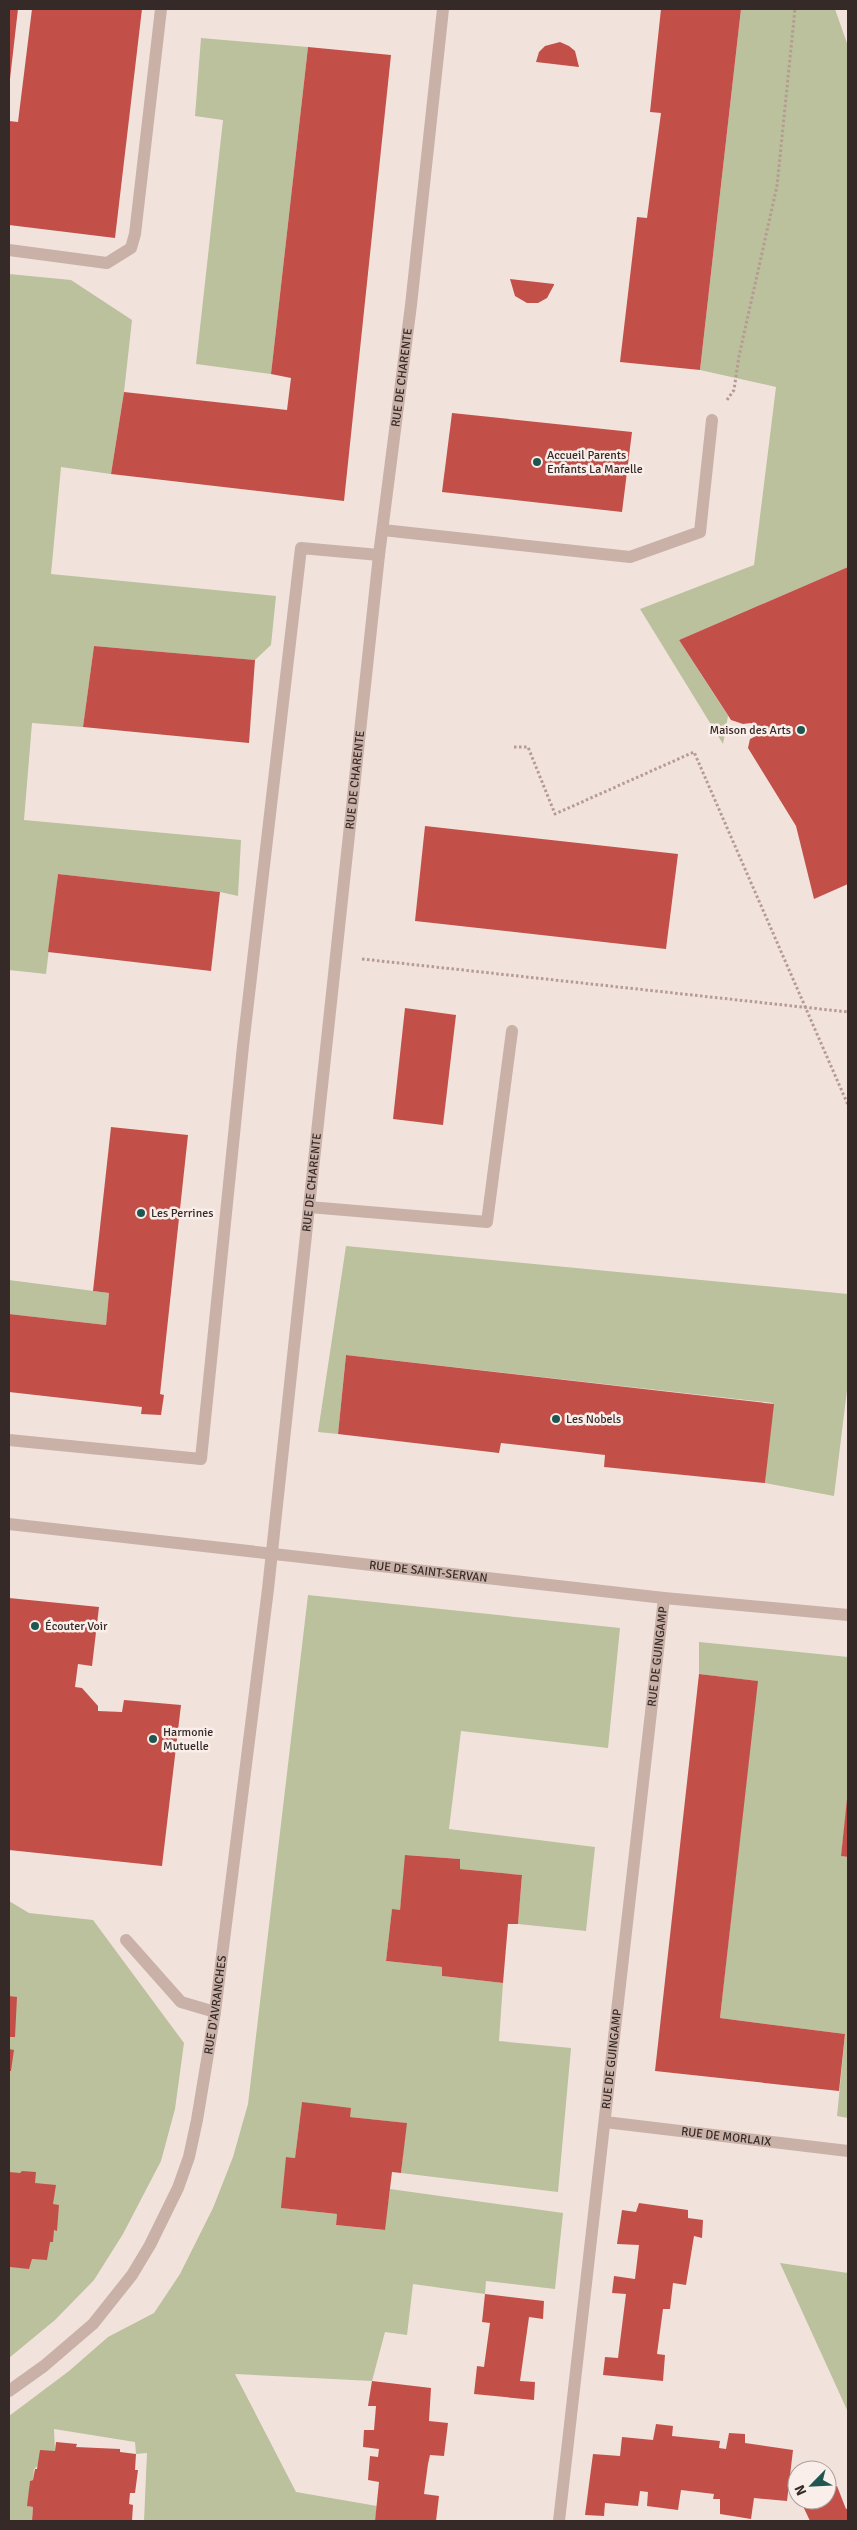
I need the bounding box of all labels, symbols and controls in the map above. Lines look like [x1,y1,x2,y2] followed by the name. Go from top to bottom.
[388,327,415,428] street label: RUE DE CHARENTE
[547,448,643,477] place label: Accueil Parents Enfants La Marelle
[531,456,543,468] marker: Accueil Parents Enfants La Marelle
[710,723,791,738] place label: Maison des Arts
[795,724,807,736] marker: Maison des Arts
[342,729,368,830] street label: RUE DE CHARENTE
[299,1132,324,1233] street label: RUE DE CHARENTE
[151,1206,213,1221] place label: Les Perrines
[135,1207,147,1219] marker: Les Perrines
[566,1412,621,1427] place label: Les Nobels
[550,1413,562,1425] marker: Les Nobels
[368,1557,488,1586] street label: RUE DE SAINT-SERVAN
[644,1605,671,1707] street label: RUE DE GUINGAMP
[45,1619,108,1634] place label: Écouter Voir
[29,1620,41,1632] marker: Écouter Voir
[163,1725,213,1754] place label: Harmonie Mutuelle
[147,1733,159,1745] marker: Harmonie Mutuelle
[201,1954,230,2056] street label: RUE D'AVRANCHES
[598,2008,625,2110] street label: RUE DE GUINGAMP
[680,2124,772,2149] street label: RUE DE MORLAIX
[787,2460,837,2510] north arrow
[791,2482,810,2498] text: N

